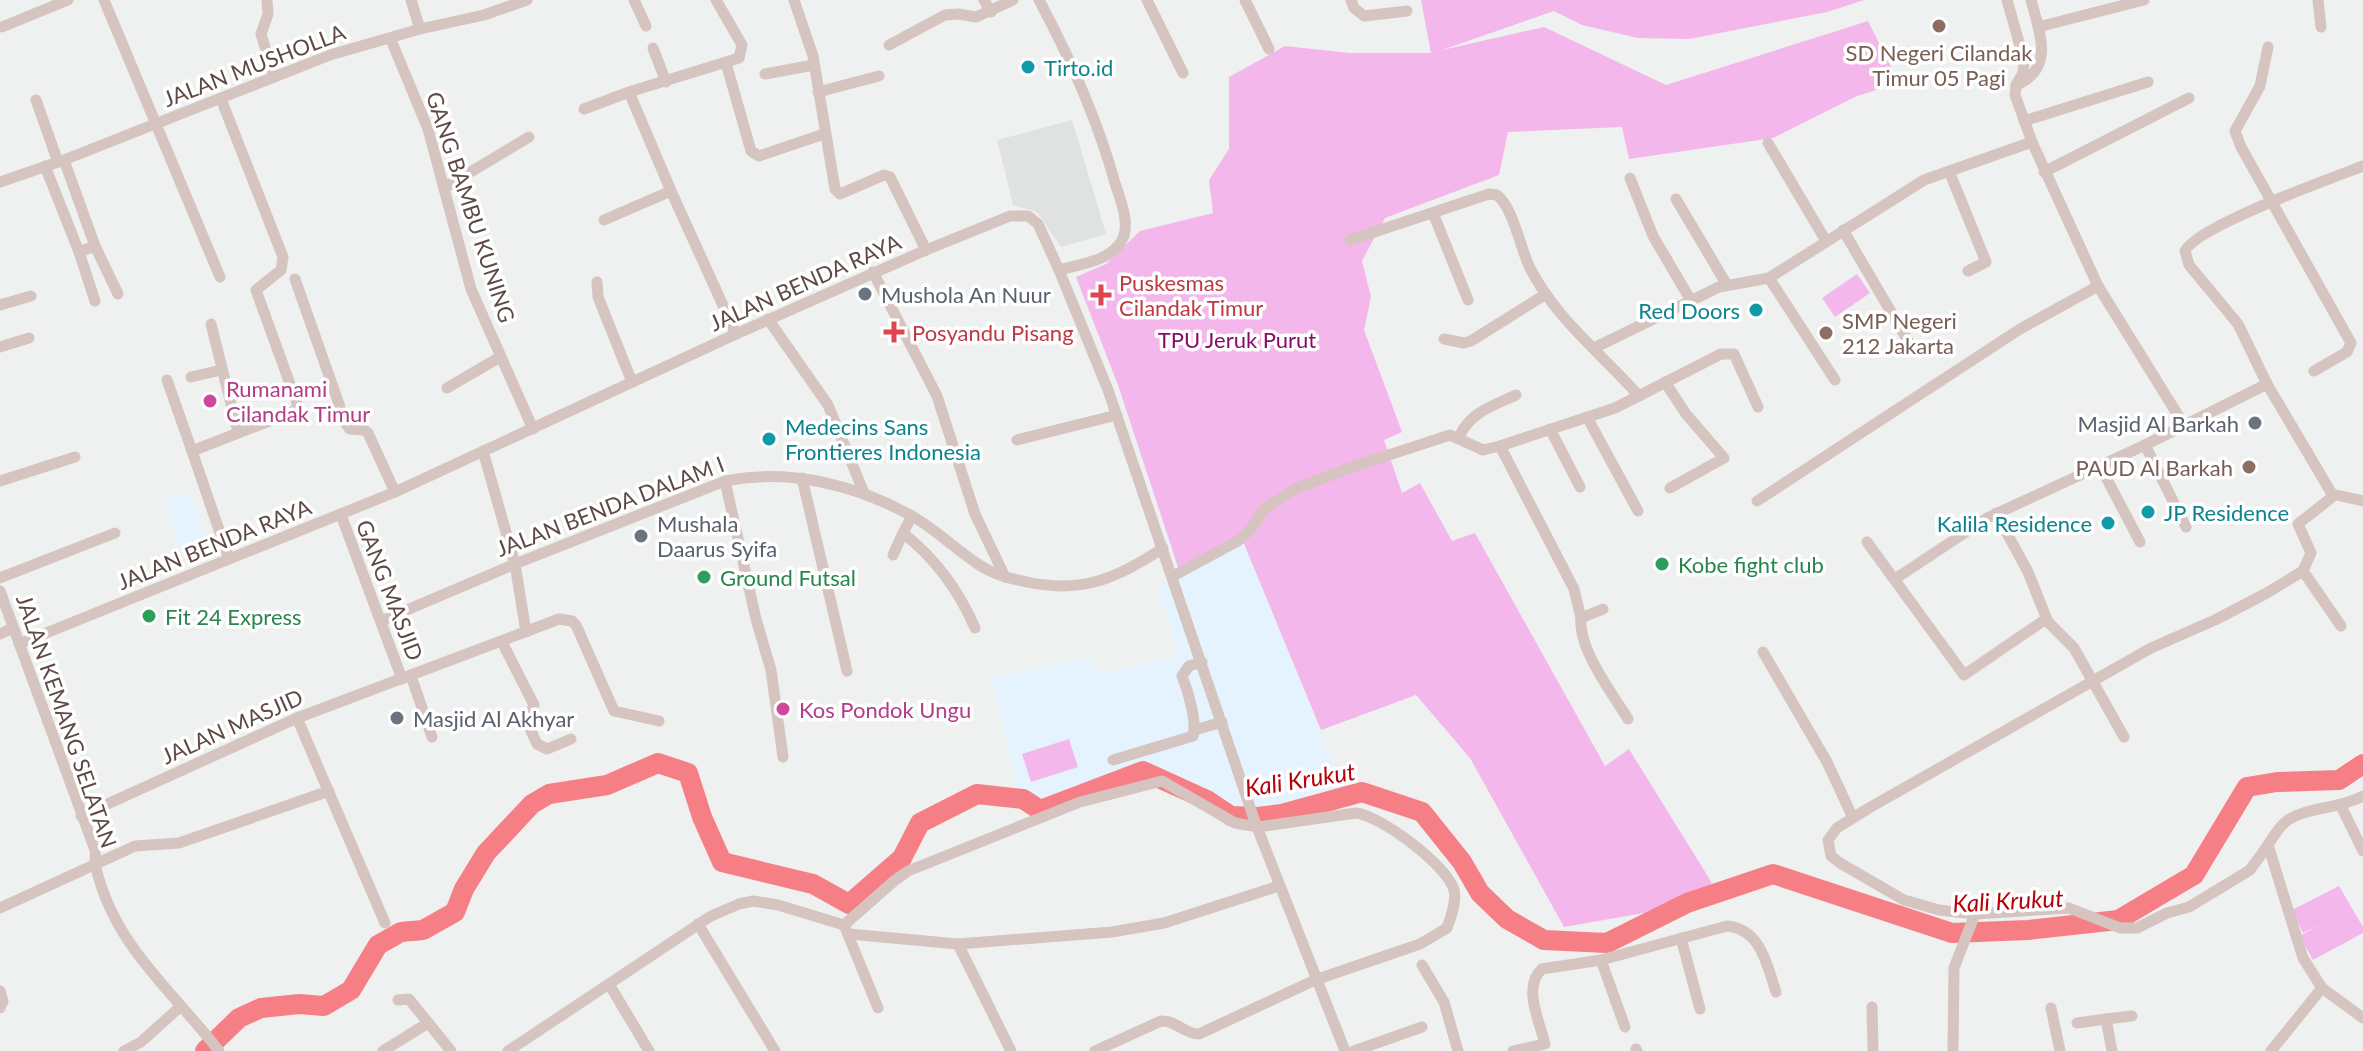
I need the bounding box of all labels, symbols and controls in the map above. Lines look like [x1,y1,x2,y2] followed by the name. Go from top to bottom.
[1930,17,1948,35] marker: SD Negeri Cilandak Timur 05 Pagi
[159,18,349,112] street label: JALAN MUSHOLLA
[1846,39,2033,91] place label: SD Negeri Cilandak Timur 05 Pagi
[1044,54,1113,81] place label: Tirto.id
[1019,58,1037,76] marker: Tirto.id
[421,88,521,326] street label: GANG BAMBU KUNING
[705,228,905,336] street label: JALAN BENDA RAYA
[1119,269,1263,321] place label: Puskesmas Cilandak Timur
[881,281,1051,308] place label: Mushola An Nuur
[1090,284,1112,306] marker: Puskesmas Cilandak Timur
[856,285,874,303] marker: Mushola An Nuur
[1638,297,1740,324] place label: Red Doors
[1747,301,1765,319] marker: Red Doors
[1842,307,1957,359] place label: SMP Negeri 212 Jakarta
[912,319,1074,346] place label: Posyandu Pisang
[883,321,905,343] marker: Posyandu Pisang
[1817,324,1835,342] marker: SMP Negeri 212 Jakarta
[1158,326,1316,353] park label: TPU Jeruk Purut
[226,375,370,427] place label: Rumanami Cilandak Timur
[201,392,219,410] marker: Rumanami Cilandak Timur
[2078,410,2239,437] place label: Masjid Al Barkah
[785,413,981,465] place label: Medecins Sans Frontieres Indonesia
[2246,414,2264,432] marker: Masjid Al Barkah
[760,430,778,448] marker: Medecins Sans Frontieres Indonesia
[492,450,728,562] street label: JALAN BENDA DALAM I
[2076,454,2233,481] place label: PAUD Al Barkah
[2240,458,2258,476] marker: PAUD Al Barkah
[113,493,315,595] street label: JALAN BENDA RAYA
[2164,499,2289,526] place label: JP Residence
[2139,503,2157,521] marker: JP Residence
[657,510,777,562] place label: Mushala Daarus Syifa
[1937,510,2092,537] place label: Kalila Residence
[2099,514,2117,532] marker: Kalila Residence
[351,516,429,664] street label: GANG MASJID
[632,527,650,545] marker: Mushala Daarus Syifa
[1678,551,1824,578] place label: Kobe fight club
[1653,555,1671,573] marker: Kobe fight club
[720,564,856,591] place label: Ground Futsal
[695,568,713,586] marker: Ground Futsal
[11,591,123,851] street label: JALAN KEMANG SELATAN
[165,603,302,630] place label: Fit 24 Express
[140,607,158,625] marker: Fit 24 Express
[157,683,307,769] street label: JALAN MASJID
[799,696,971,723] place label: Kos Pondok Ungu
[774,700,792,718] marker: Kos Pondok Ungu
[413,705,574,732] place label: Masjid Al Akhyar
[388,709,406,727] marker: Masjid Al Akhyar
[1243,756,1358,802] water label: Kali Krukut
[1952,883,2065,917] water label: Kali Krukut

